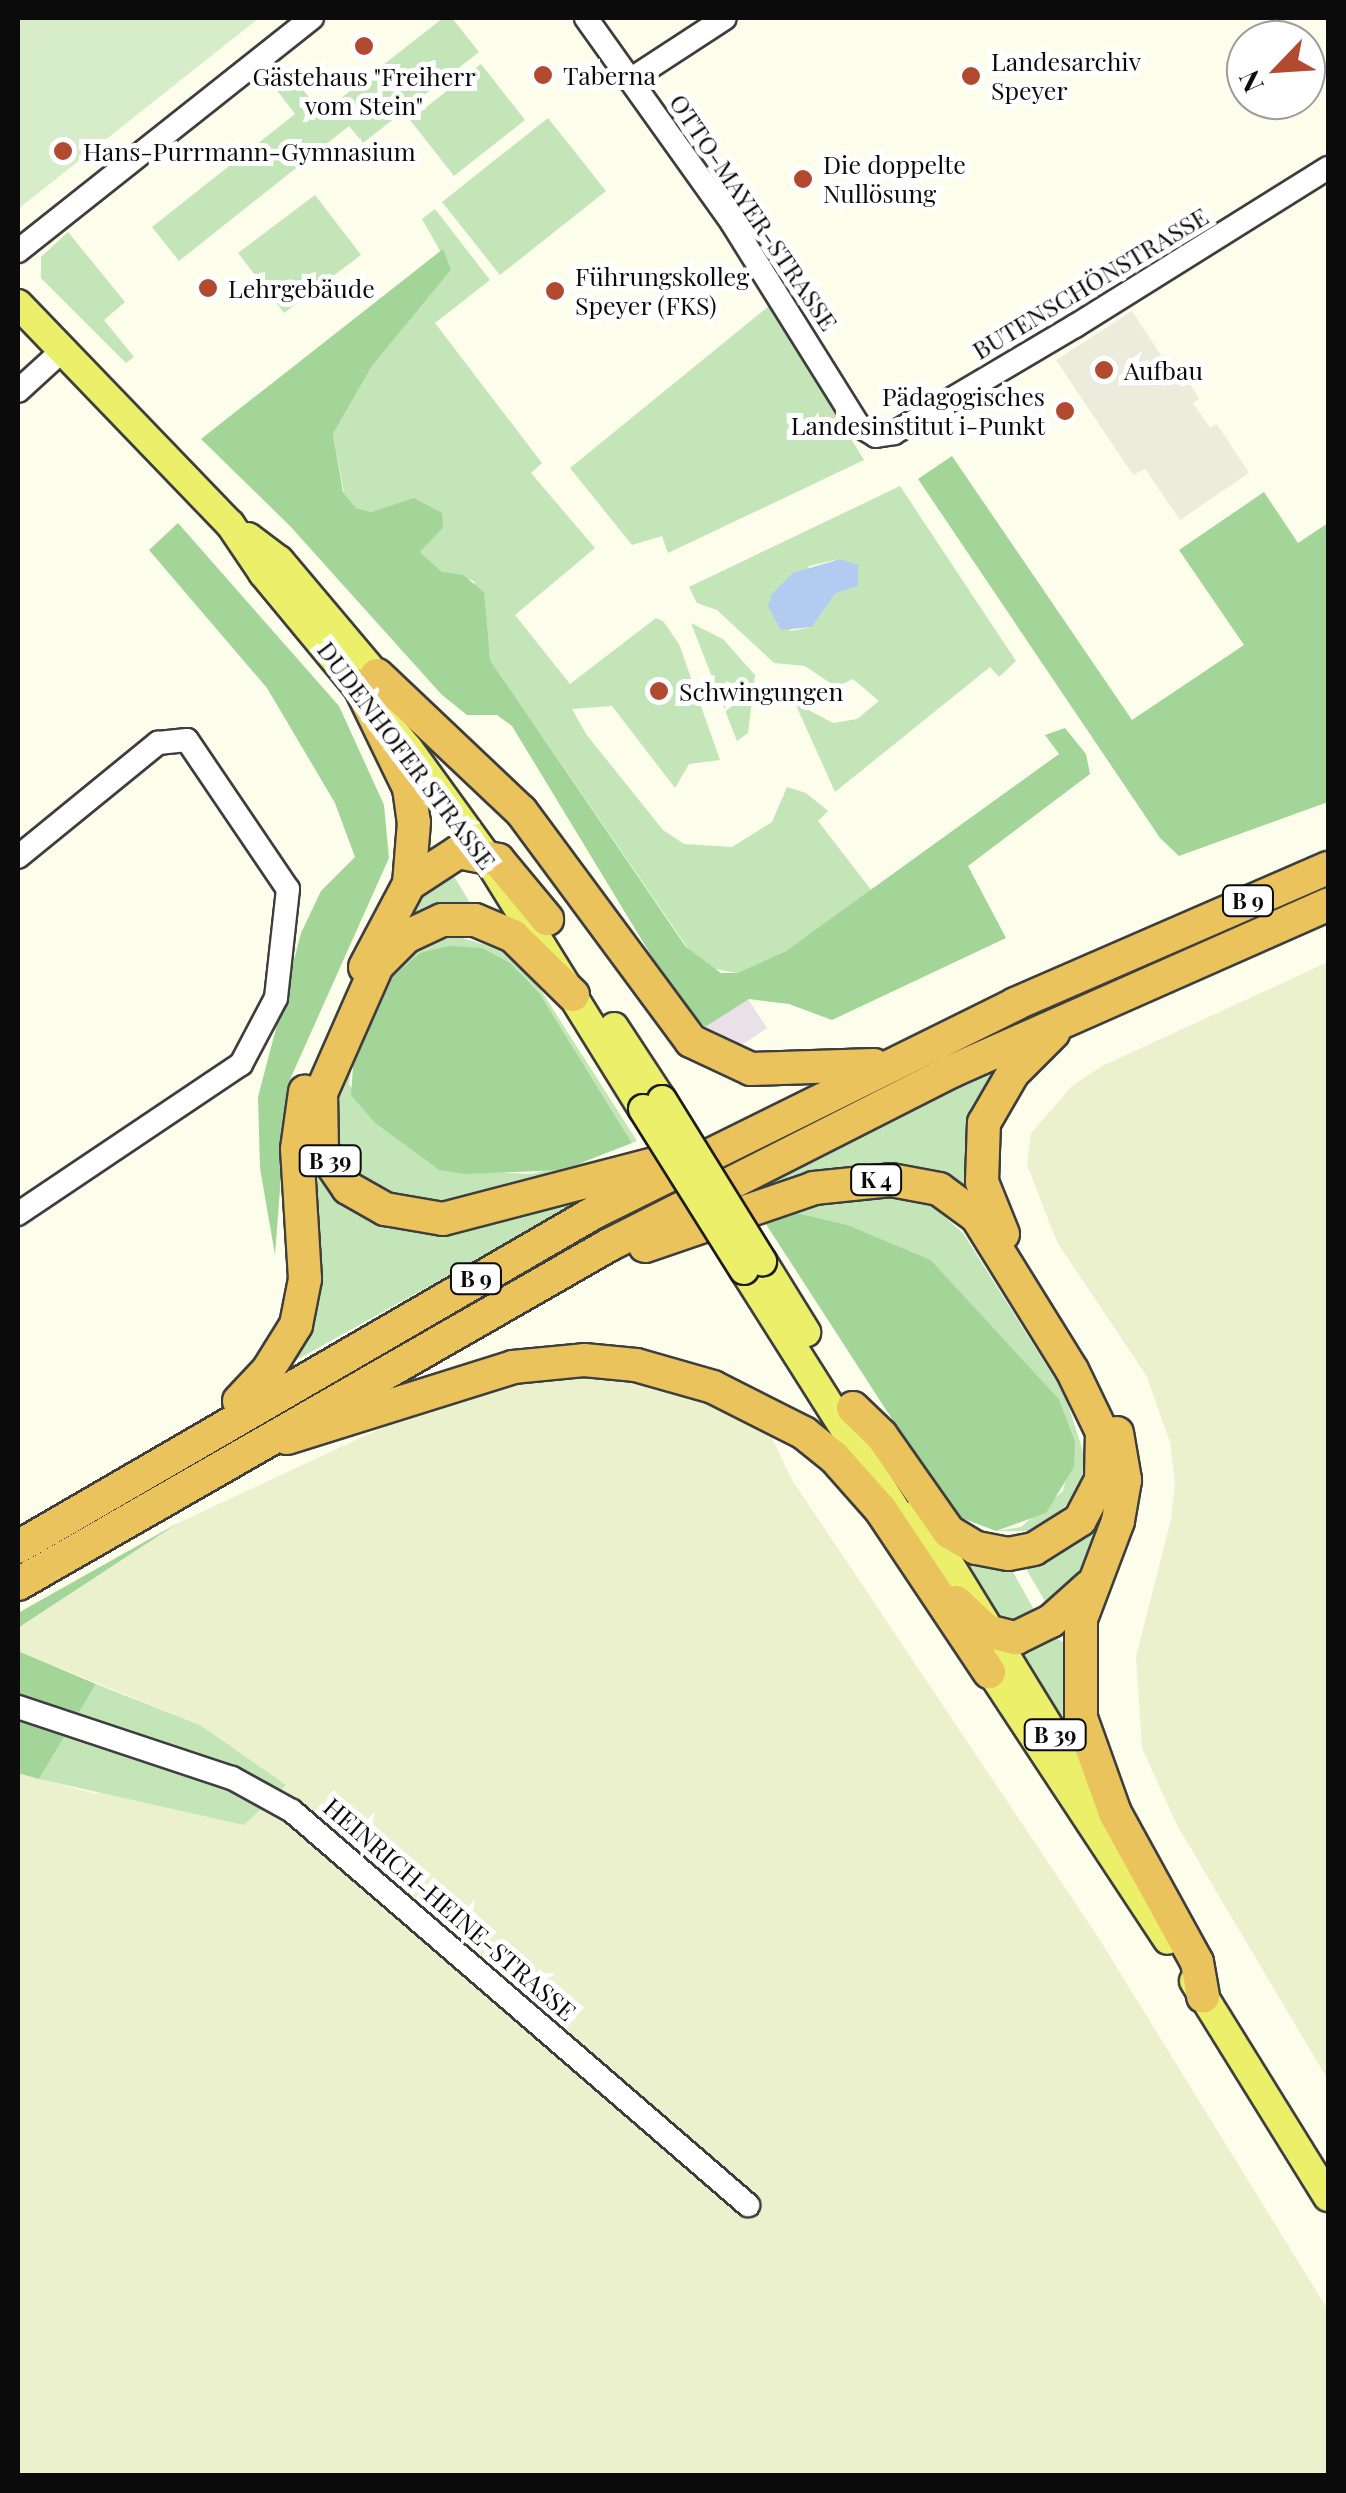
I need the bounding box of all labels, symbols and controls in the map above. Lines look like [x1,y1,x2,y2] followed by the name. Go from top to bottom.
[1226,20,1326,120] north arrow
[353,35,375,57] marker: Gästehaus "Freiherr vom Stein"
[991,47,1141,106] place label: Landesarchiv Speyer
[563,60,656,90] place label: Taberna
[252,62,476,121] place label: Gästehaus "Freiherr vom Stein"
[532,64,554,86] marker: Taberna
[960,65,982,87] marker: Landesarchiv Speyer
[1229,65,1271,99] text: N
[664,88,844,336] street label: OTTO-MAYER-STRASSE
[83,136,416,166] place label: Hans-Purrmann-Gymnasium
[52,140,74,162] marker: Hans-Purrmann-Gymnasium
[823,150,966,209] place label: Die doppelte Nullösung
[792,168,814,190] marker: Die doppelte Nullösung
[967,201,1213,365] street label: BUTENSCHÖNSTRASSE
[575,262,749,321] place label: Führungskolleg Speyer (FKS)
[228,273,375,303] place label: Lehrgebäude
[197,277,219,299] marker: Lehrgebäude
[544,280,566,302] marker: Führungskolleg Speyer (FKS)
[1124,355,1203,385] place label: Aufbau
[1093,359,1115,381] marker: Aufbau
[790,382,1045,441] place label: Pädagogisches Landesinstitut i-Punkt
[1054,400,1076,422] marker: Pädagogisches Landesinstitut i-Punkt
[311,635,503,875] street label: DUDENHOFER STRASSE
[679,676,843,706] place label: Schwingungen
[648,680,670,702] marker: Schwingungen
[1220,884,1276,918] road number: B 9
[298,1144,362,1178] road number: B 39
[848,1163,904,1197] road number: K 4
[448,1262,504,1296] road number: B 9
[1022,1718,1088,1752] road number: B 39
[318,1791,582,2027] street label: HEINRICH-HEINE-STRASSE

